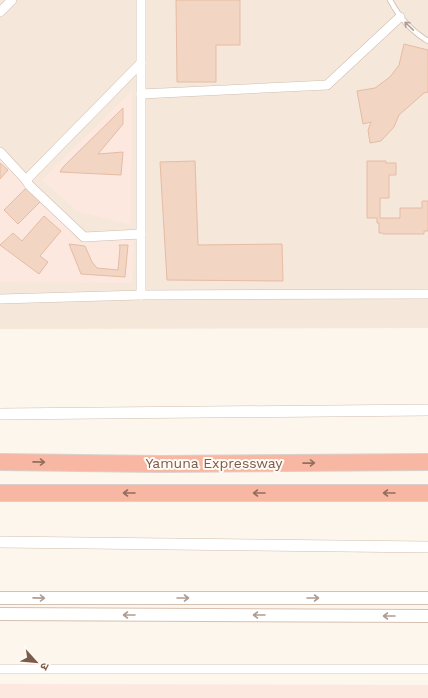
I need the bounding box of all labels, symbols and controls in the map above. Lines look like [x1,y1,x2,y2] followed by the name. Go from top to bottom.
[404,21,414,31] one-way arrow
[145,455,283,471] street label: Yamuna Expressway
[32,458,45,466] one-way arrow
[302,459,315,467] one-way arrow
[123,489,136,497] one-way arrow
[253,489,266,497] one-way arrow
[383,489,396,497] one-way arrow
[32,594,45,602] one-way arrow
[176,594,189,602] one-way arrow
[306,594,319,602] one-way arrow
[123,611,136,619] one-way arrow
[253,611,266,619] one-way arrow
[383,612,396,620] one-way arrow
[16,642,56,682] north arrow
[37,660,52,673] text: उ

